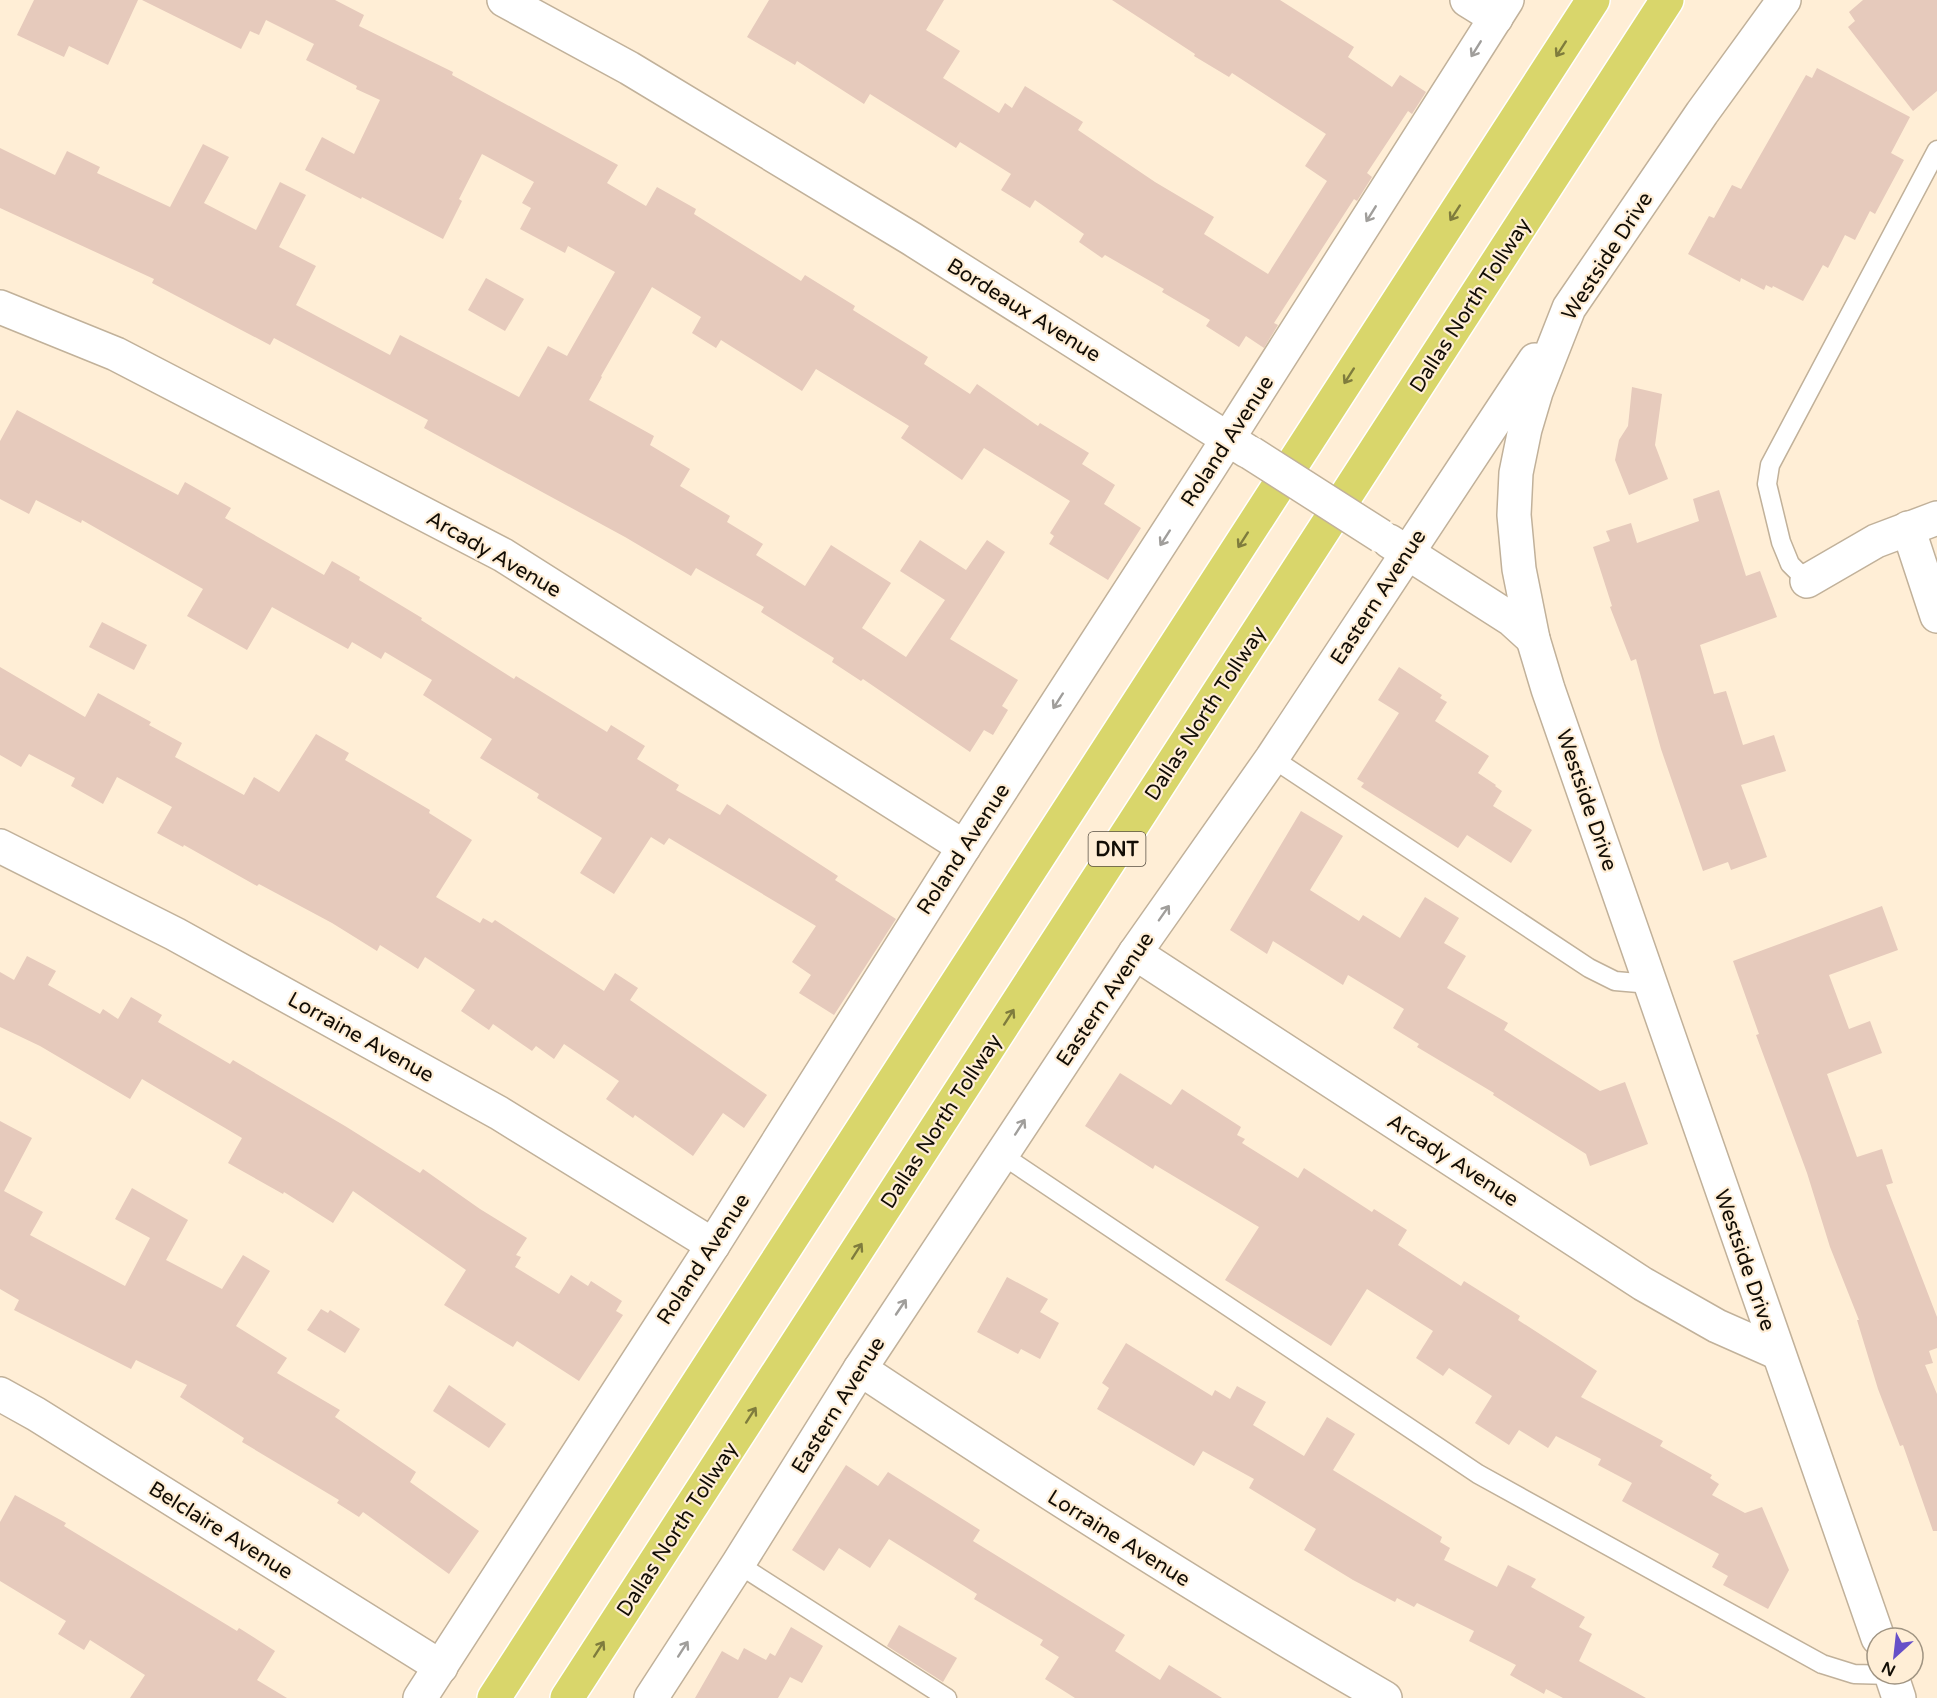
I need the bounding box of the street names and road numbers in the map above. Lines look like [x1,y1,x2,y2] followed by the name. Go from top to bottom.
[1557,187,1658,325] street label: Westside Drive
[1405,213,1536,397] street label: Dallas North Tollway
[942,253,1105,368] street label: Bordeaux Avenue
[1176,371,1279,512] street label: Roland Avenue
[422,506,566,603] street label: Arcady Avenue
[1325,525,1432,670] street label: Eastern Avenue
[1140,621,1271,805] street label: Dallas North Tollway
[1551,726,1622,874] street label: Westside Drive
[912,779,1015,920] street label: Roland Avenue
[1088,832,1146,866] road number: DNT
[1051,927,1160,1071] street label: Eastern Avenue
[283,987,438,1088] street label: Lorraine Avenue
[876,1029,1007,1213] street label: Dallas North Tollway
[1382,1109,1523,1212] street label: Arcady Avenue
[1709,1186,1780,1334] street label: Westside Drive
[652,1189,755,1330] street label: Roland Avenue
[786,1332,890,1478] street label: Eastern Avenue
[612,1437,743,1621] street label: Dallas North Tollway
[144,1476,298,1585] street label: Belclaire Avenue
[1043,1485,1195,1592] street label: Lorraine Avenue

